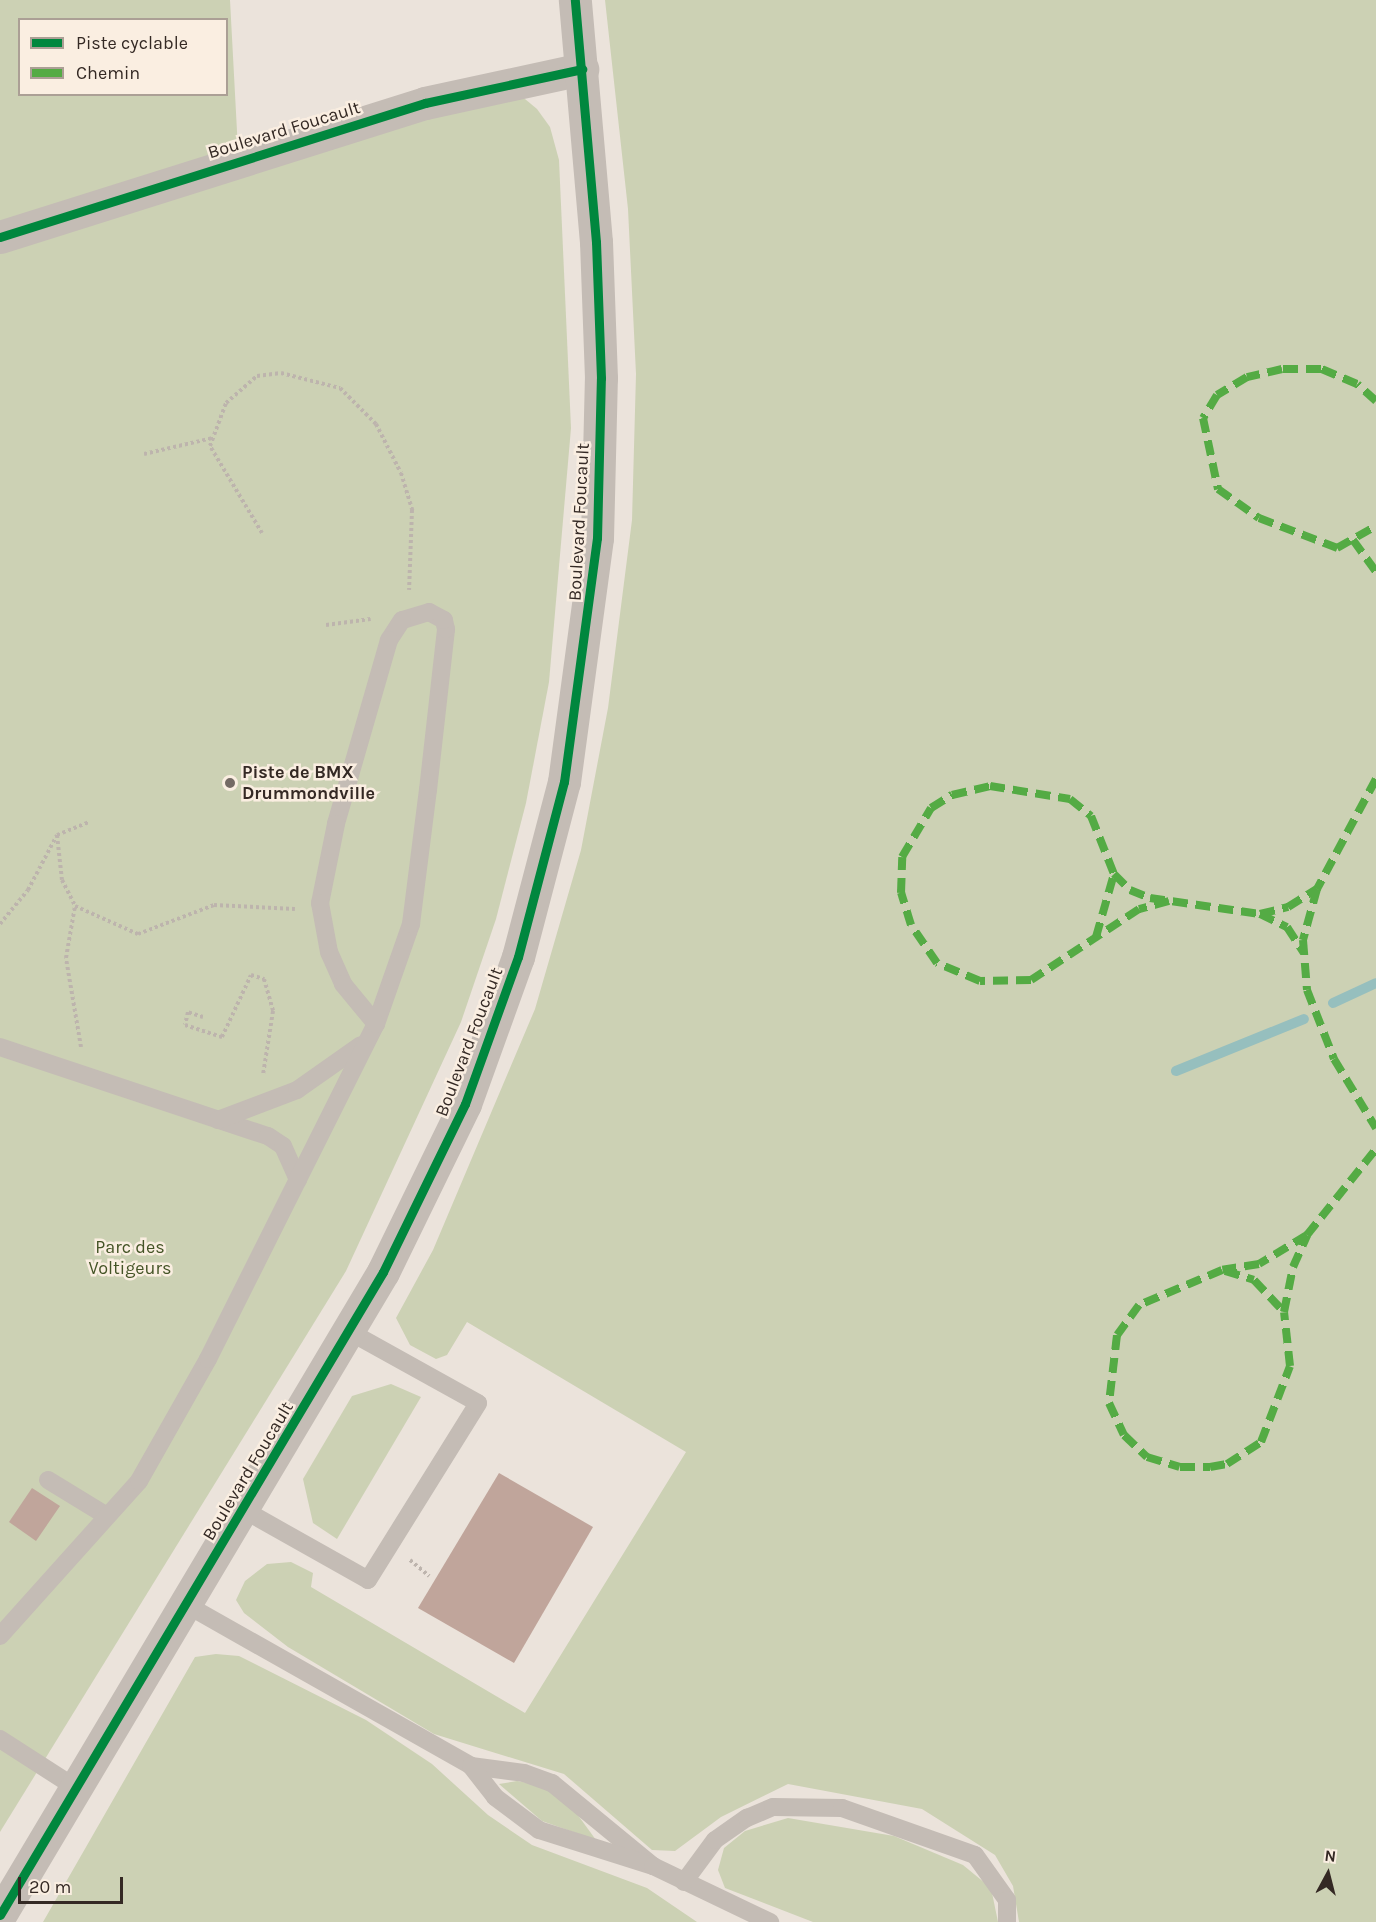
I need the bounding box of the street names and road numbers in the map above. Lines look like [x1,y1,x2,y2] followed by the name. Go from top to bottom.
[205,97,363,163] street label: Boulevard Foucault
[564,442,594,602] street label: Boulevard Foucault
[431,964,507,1120] street label: Boulevard Foucault
[198,1398,298,1544] street label: Boulevard Foucault

